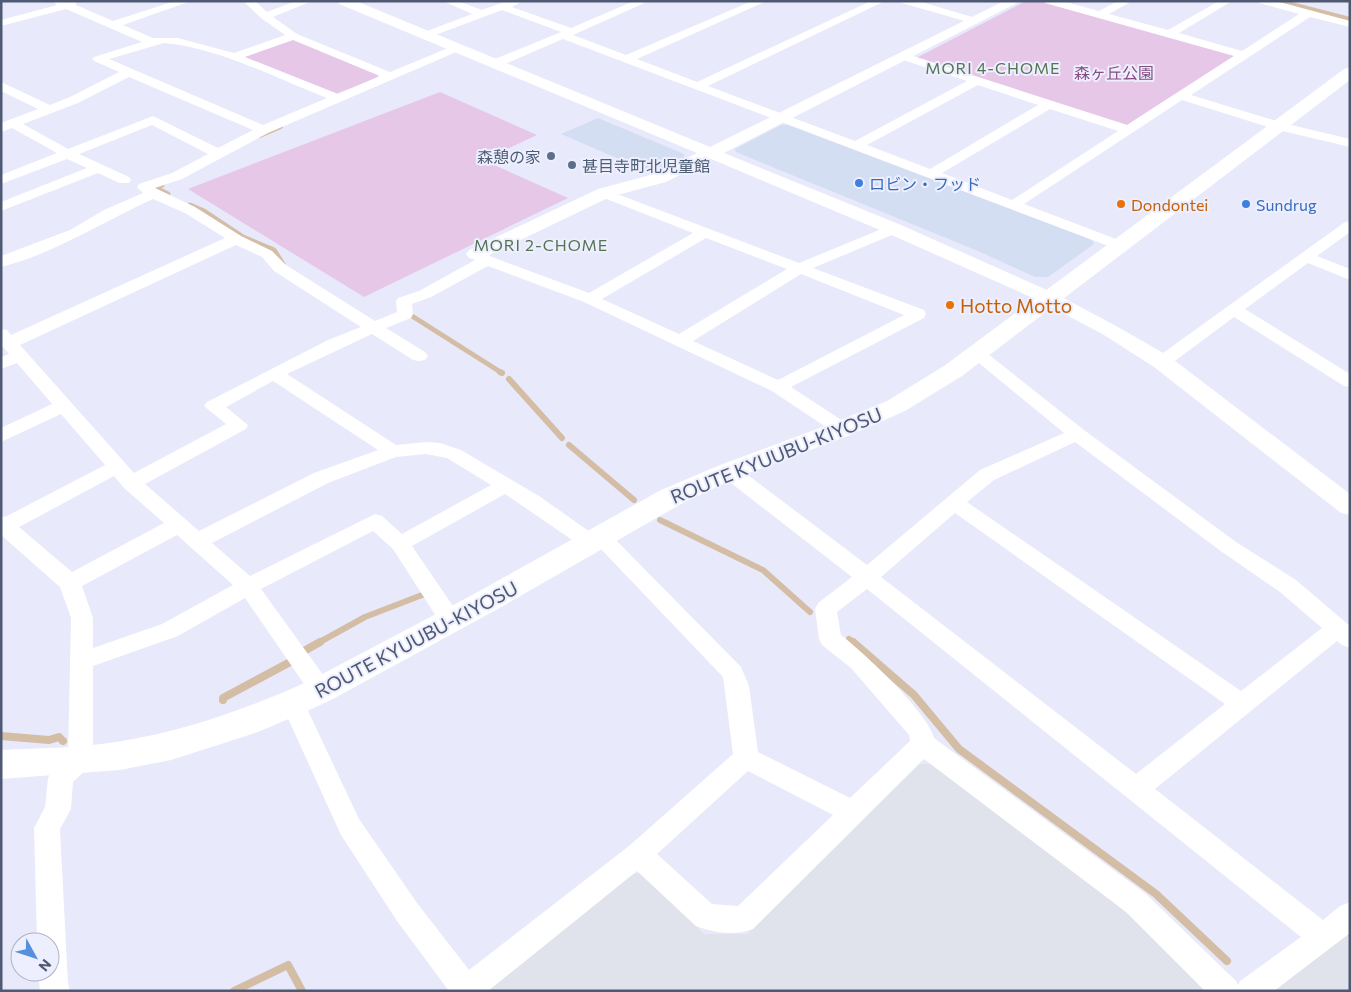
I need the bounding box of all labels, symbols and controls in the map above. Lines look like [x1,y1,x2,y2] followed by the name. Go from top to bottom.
[925,58,1061,77] district label: MORI 4-CHOME
[1074,63,1154,82] park label: 森ヶ丘公園
[477,147,541,166] place label: 森憩の家
[545,150,557,162] marker: 森憩の家
[582,156,710,175] place label: 甚目寺町北児童館
[566,159,578,171] marker: 甚目寺町北児童館
[869,174,981,193] place label: ロビン・フッド
[853,177,865,189] marker: ロビン・フッド
[1131,195,1208,214] place label: Dondontei
[1256,195,1317,214] place label: Sundrug
[1115,198,1127,210] marker: Dondontei
[1240,198,1252,210] marker: Sundrug
[474,235,608,254] district label: MORI 2-CHOME
[960,294,1072,317] place label: Hotto Motto
[944,299,956,311] marker: Hotto Motto
[667,402,885,508] street label: ROUTE KYUUBU-KIYOSU
[311,576,521,702] street label: ROUTE KYUUBU-KIYOSU
[10,932,60,982] north arrow
[35,956,55,975] text: N

